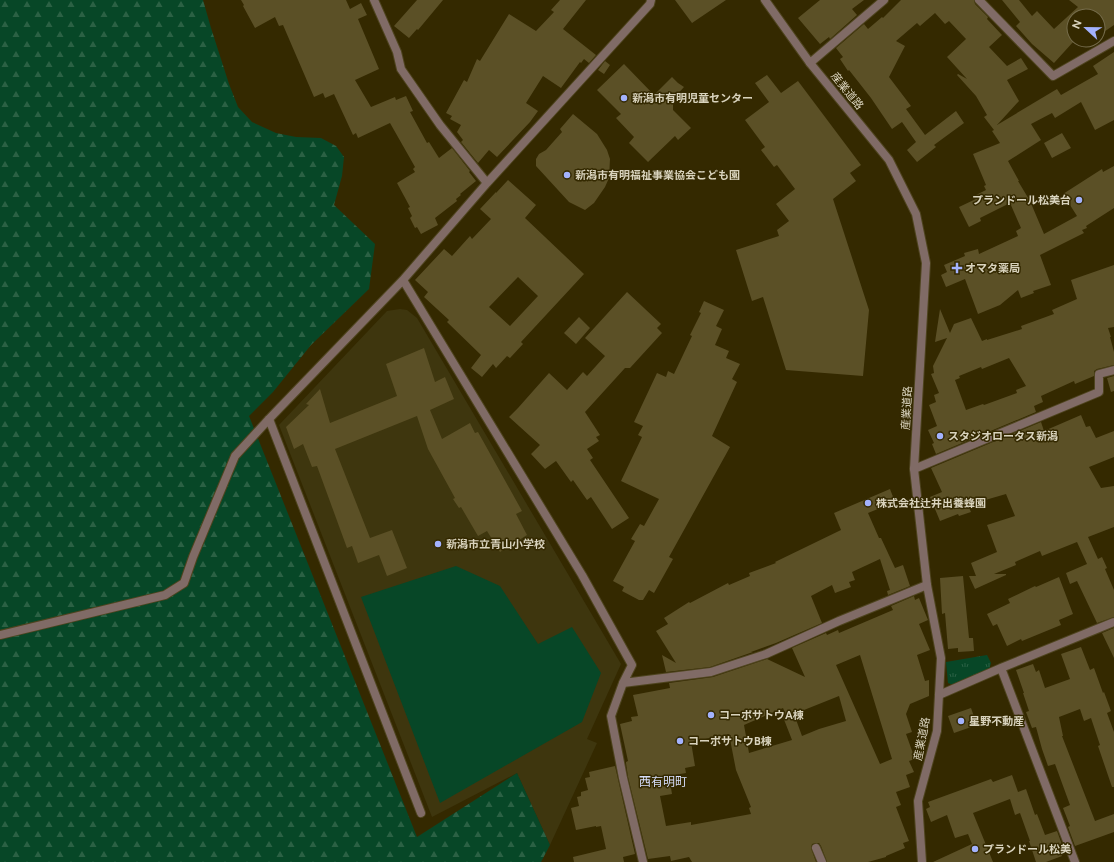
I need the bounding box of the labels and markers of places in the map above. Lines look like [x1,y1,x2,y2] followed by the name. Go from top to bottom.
[632,92,753,105] place label: 新潟市有明児童センター
[619,93,629,103] marker: 新潟市有明児童センター
[575,169,740,182] place label: 新潟市有明福祉事業協会こども園
[562,170,572,180] marker: 新潟市有明福祉事業協会こども園
[972,194,1071,207] place label: プランドール松美台
[1074,195,1084,205] marker: プランドール松美台
[965,262,1020,275] place label: オマタ薬局
[952,263,962,273] marker: オマタ薬局
[948,430,1058,443] place label: スタジオロータス新潟
[935,431,945,441] marker: スタジオロータス新潟
[876,497,986,510] place label: 株式会社辻井出養蜂園
[863,498,873,508] marker: 株式会社辻井出養蜂園
[446,538,545,551] place label: 新潟市立青山小学校
[433,539,443,549] marker: 新潟市立青山小学校
[719,709,804,722] place label: コーポサトウA棟
[706,710,716,720] marker: コーポサトウA棟
[969,715,1024,728] place label: 星野不動産
[956,716,966,726] marker: 星野不動産
[688,735,772,748] place label: コーポサトウB棟
[675,736,685,746] marker: コーポサトウB棟
[983,843,1071,856] place label: プランドール松美
[970,844,980,854] marker: プランドール松美

